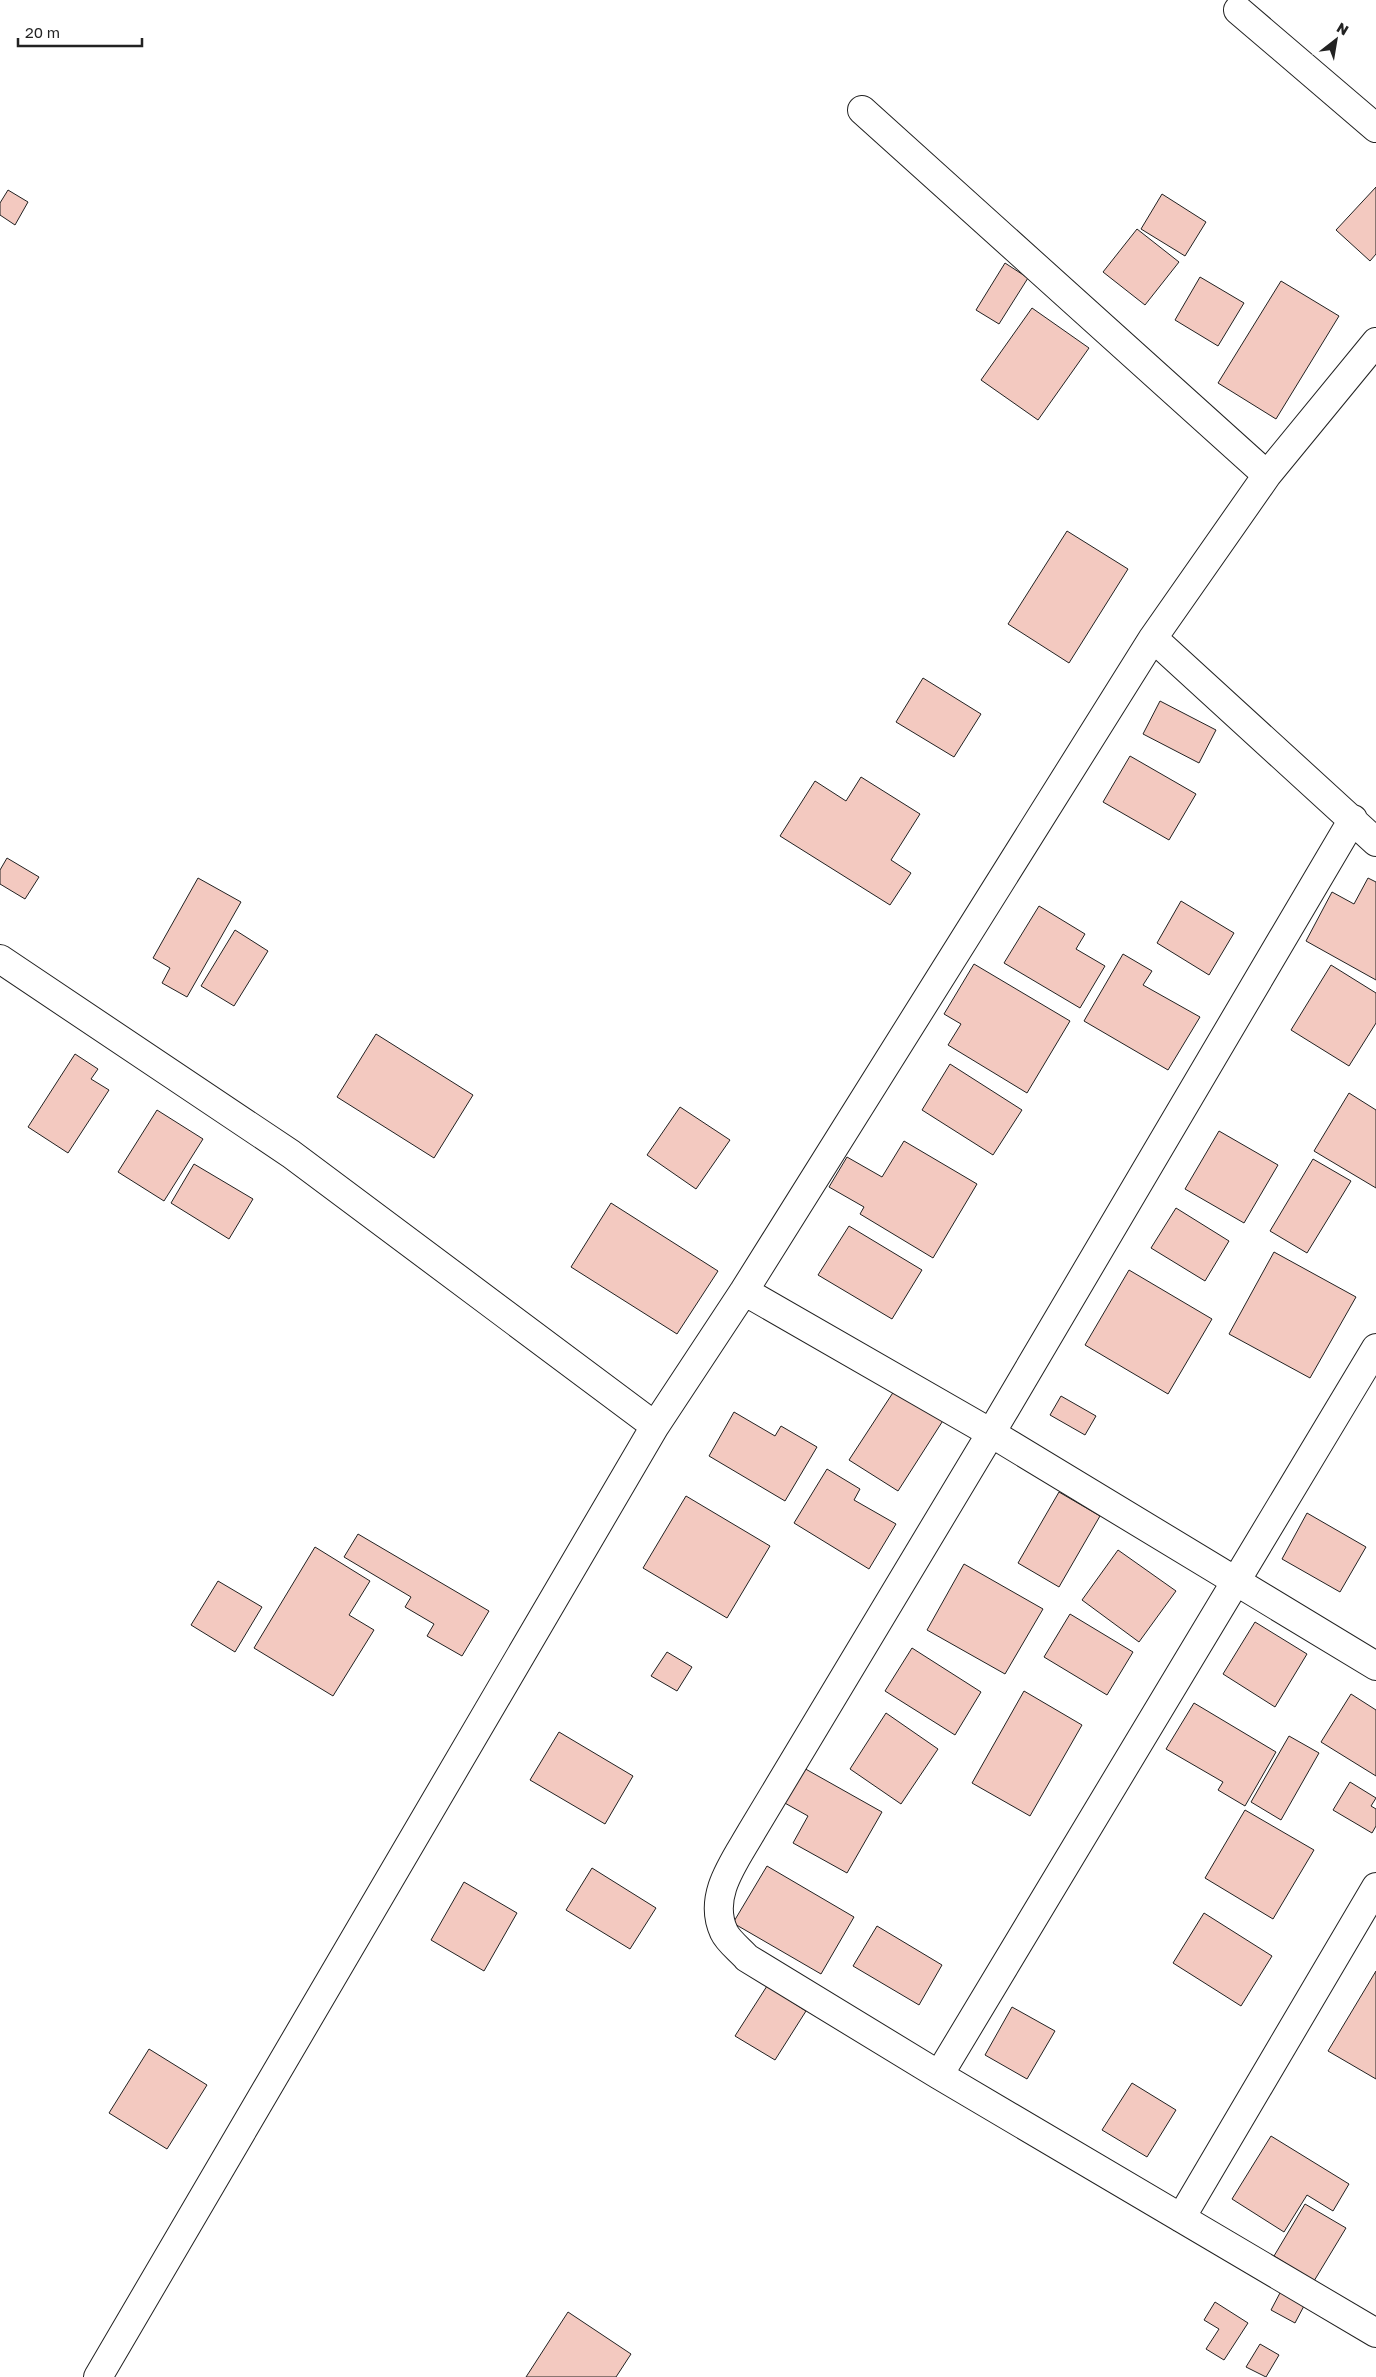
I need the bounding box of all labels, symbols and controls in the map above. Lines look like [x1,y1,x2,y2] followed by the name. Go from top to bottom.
[18,15,141,47] scale bar
[1311,15,1361,65] north arrow
[1334,18,1352,38] text: N
[25,23,60,41] text: 20 m

